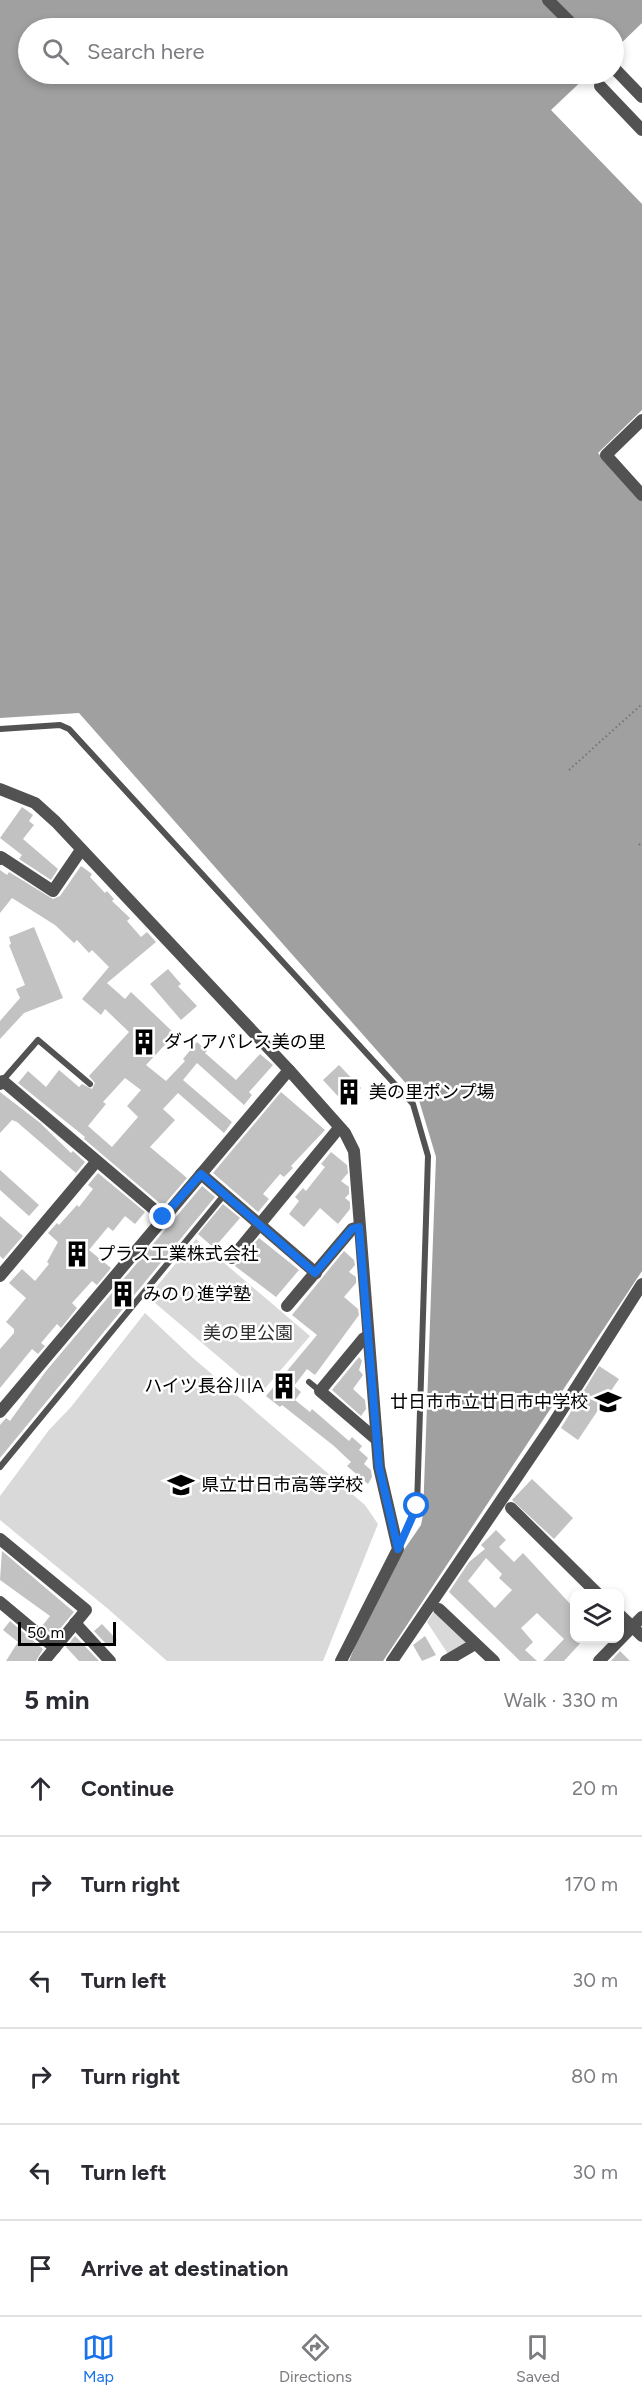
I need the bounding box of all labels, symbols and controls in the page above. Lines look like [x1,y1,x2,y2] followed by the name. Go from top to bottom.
[18,18,624,84] search box
[39,35,72,68] icon: search
[87,38,205,65] text: Search here
[129,1027,159,1057] building icon: ダイアパレス美の里
[164,1031,326,1053] place label: ダイアパレス美の里
[334,1077,364,1107] building icon: 美の里ポンプ場
[369,1081,494,1103] place label: 美の里ポンプ場
[149,1203,175,1229] route end
[62,1239,92,1269] building icon: プラス工業株式会社
[97,1243,259,1265] place label: プラス工業株式会社
[108,1279,138,1309] building icon: みのり進学塾
[143,1283,251,1305] place label: みのり進学塾
[203,1322,293,1344] park label: 美の里公園
[269,1371,299,1401] building icon: ハイツ長谷川A
[144,1375,264,1397] place label: ハイツ長谷川A
[593,1387,623,1417] school or university icon: 廿日市市立廿日市中学校
[390,1391,588,1413] place label: 廿日市市立廿日市中学校
[166,1470,196,1500] school or university icon: 県立廿日市高等学校
[201,1474,363,1496] place label: 県立廿日市高等学校
[403,1492,429,1518] route start
[570,1589,624,1643] map controls
[570,1589,624,1643] button: layers
[18,1619,116,1646] scale bar
[27,1623,64,1642] text: 50 m
[24,1684,90,1716] text: 5 min
[504,1688,618,1712] text: Walk · 330 m
[24,1772,57,1805] icon: ahead
[81,1775,174,1802] text: Continue
[572,1776,618,1800] text: 20 m
[24,1868,57,1901] icon: right
[81,1871,180,1898] text: Turn right
[564,1872,618,1896] text: 170 m
[24,1964,57,1997] icon: left
[81,1967,167,1994] text: Turn left
[572,1968,618,1992] text: 30 m
[24,2060,57,2093] icon: right
[81,2063,180,2090] text: Turn right
[571,2064,618,2088] text: 80 m
[24,2156,57,2189] icon: left
[81,2159,167,2186] text: Turn left
[572,2160,618,2184] text: 30 m
[24,2252,57,2285] icon: arrive
[81,2255,289,2282] text: Arrive at destination
[82,2331,115,2386] tab: Map
[279,2331,352,2386] tab: Directions
[516,2331,560,2386] tab: Saved

